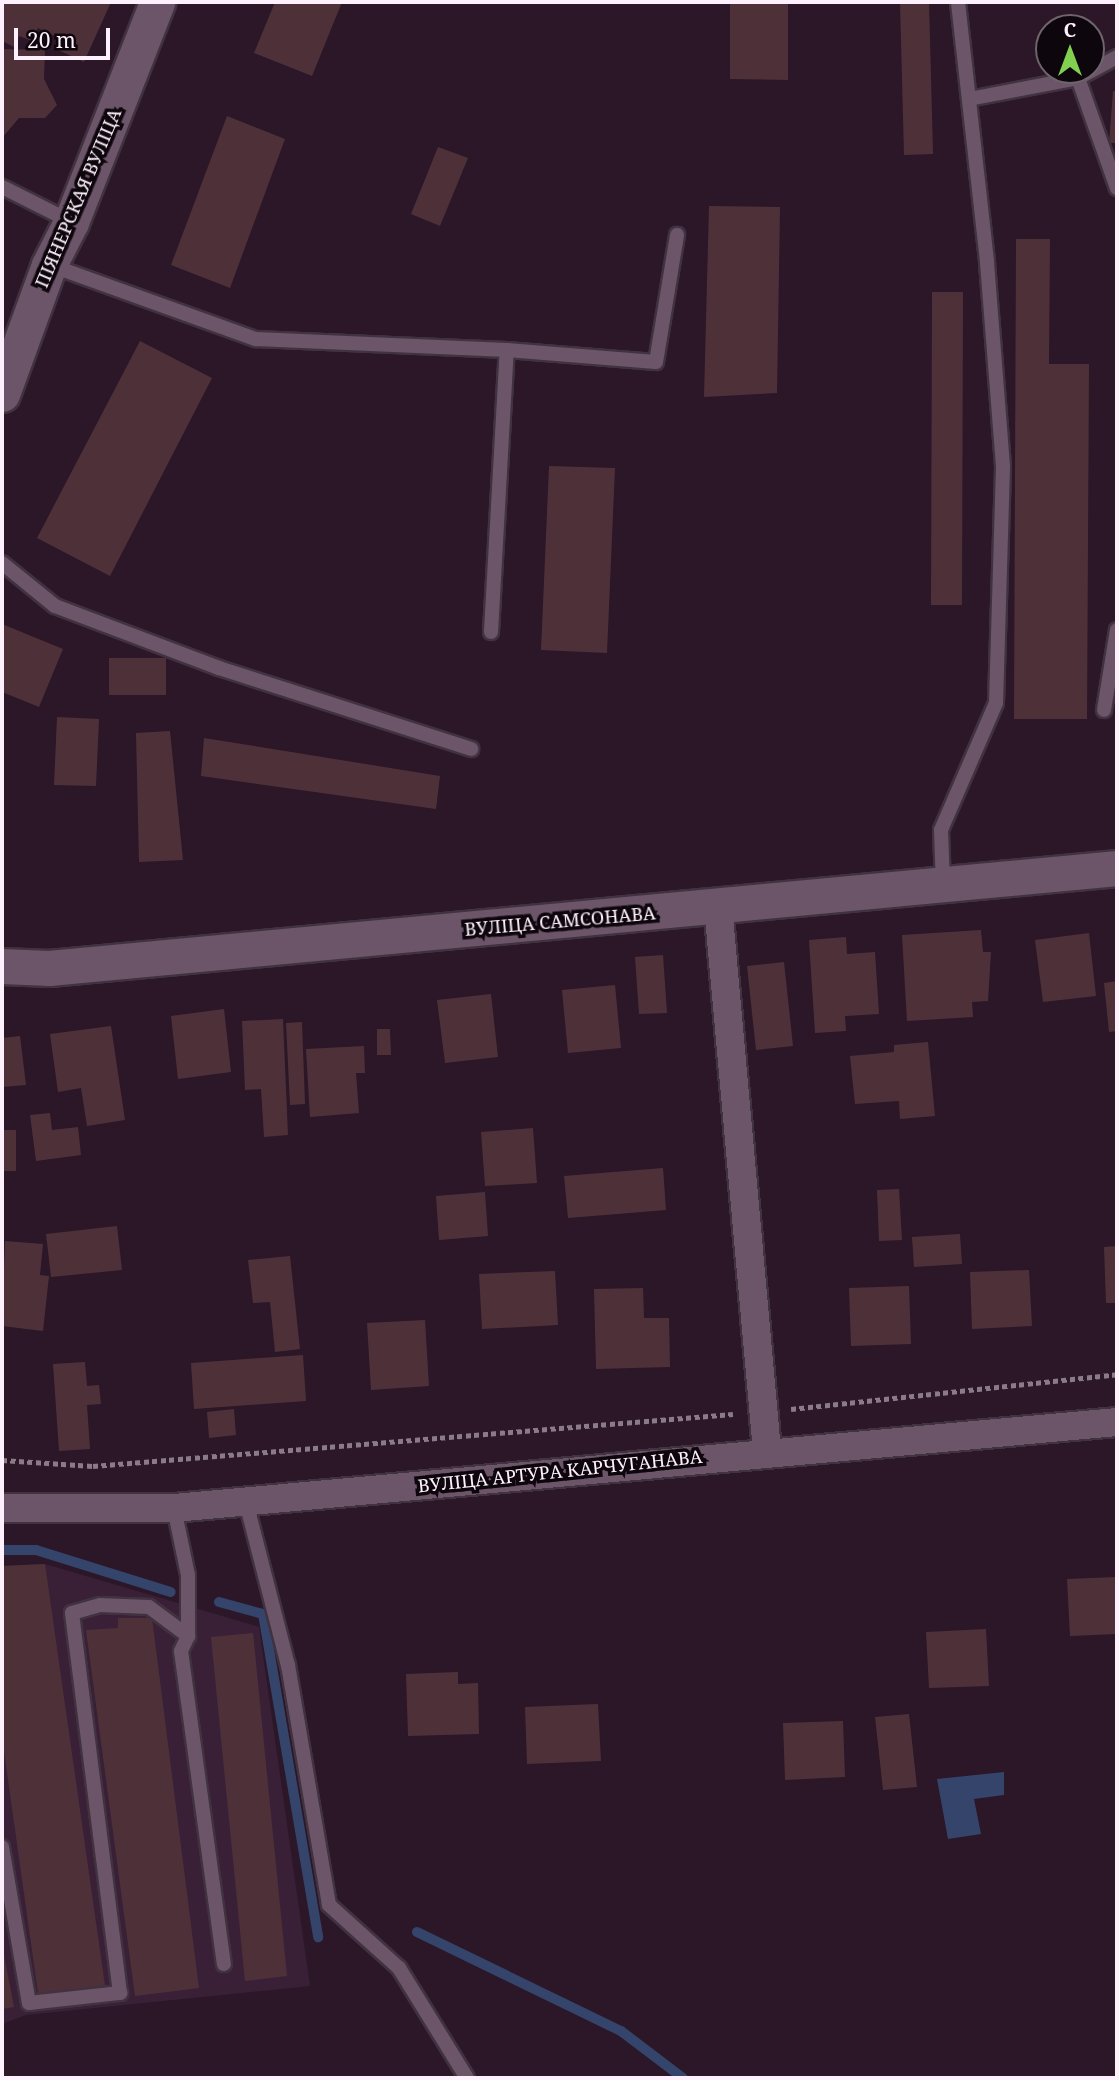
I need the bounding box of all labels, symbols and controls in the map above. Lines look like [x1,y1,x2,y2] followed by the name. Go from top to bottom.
[18,14,114,58] scale bar
[1035,14,1105,84] north arrow
[1064,17,1076,43] text: С
[27,26,76,54] text: 20 m
[30,105,126,291] street label: ПІЯНЕРСКАЯ ВУЛІЦА
[464,902,656,940] street label: ВУЛІЦА САМСОНАВА
[417,1445,703,1497] street label: ВУЛІЦА АРТУРА КАРЧУГАНАВА

